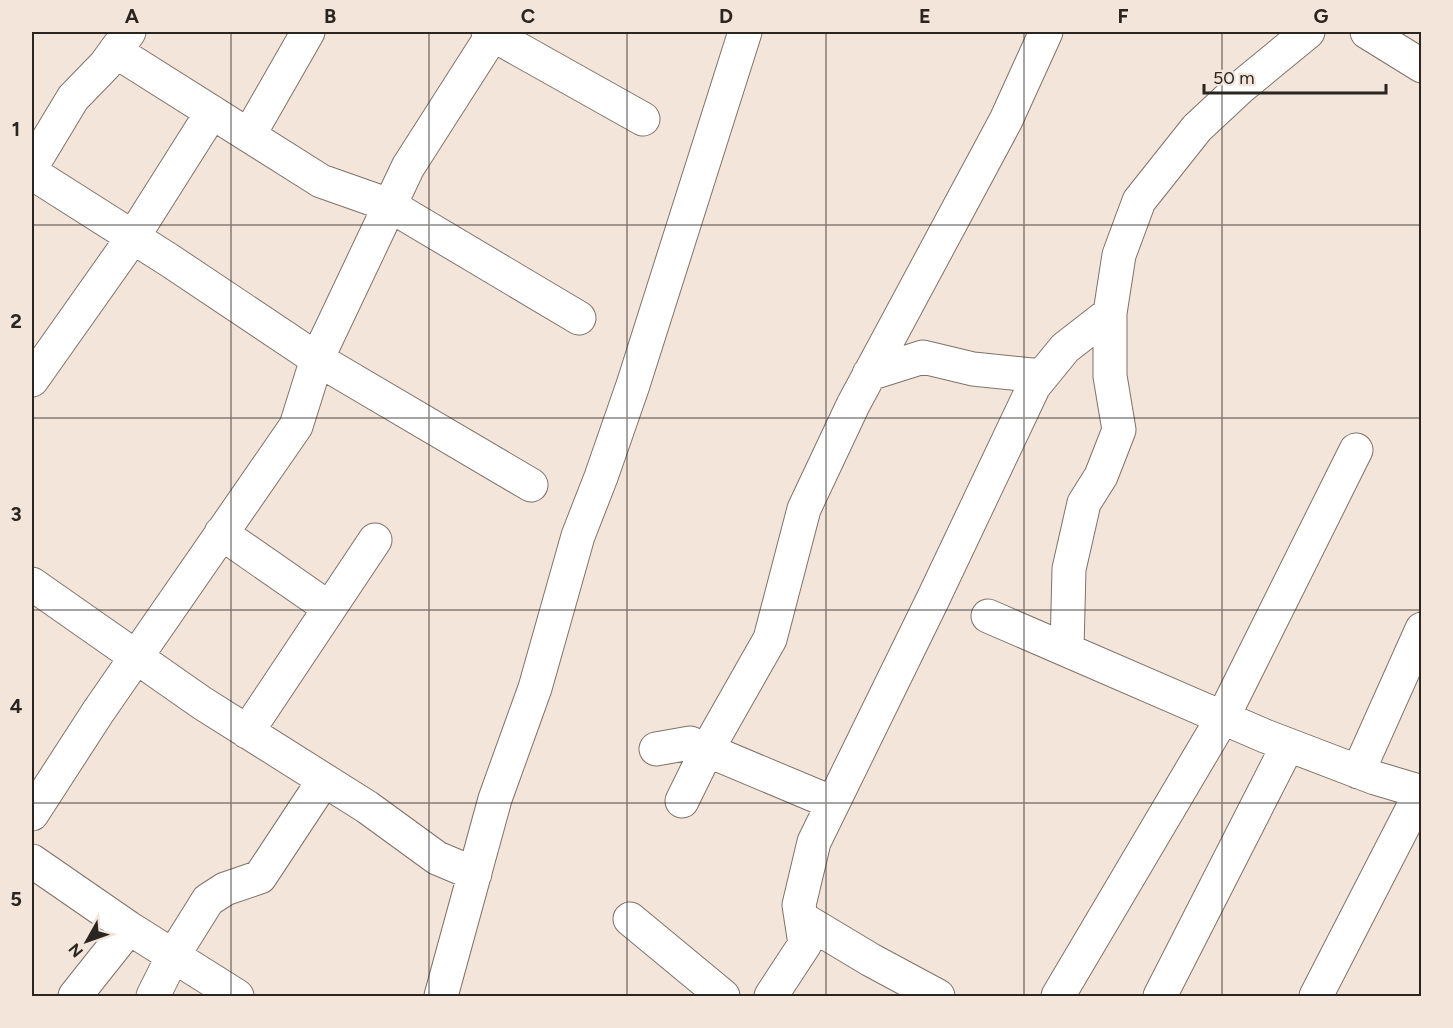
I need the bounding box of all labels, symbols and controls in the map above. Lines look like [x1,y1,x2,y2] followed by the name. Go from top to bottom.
[125,4,140,28] text: A
[324,4,336,28] text: B
[521,4,535,28] text: C
[719,4,733,28] text: D
[919,4,931,28] text: E
[1117,4,1129,28] text: F
[1314,4,1329,28] text: G
[1204,57,1386,95] scale bar
[1213,67,1255,89] text: 50 m
[12,117,20,141] text: 1
[10,309,22,333] text: 2
[10,502,22,526] text: 3
[10,694,23,718] text: 4
[10,887,22,911] text: 5
[57,911,117,971] north arrow
[65,939,87,961] text: N

